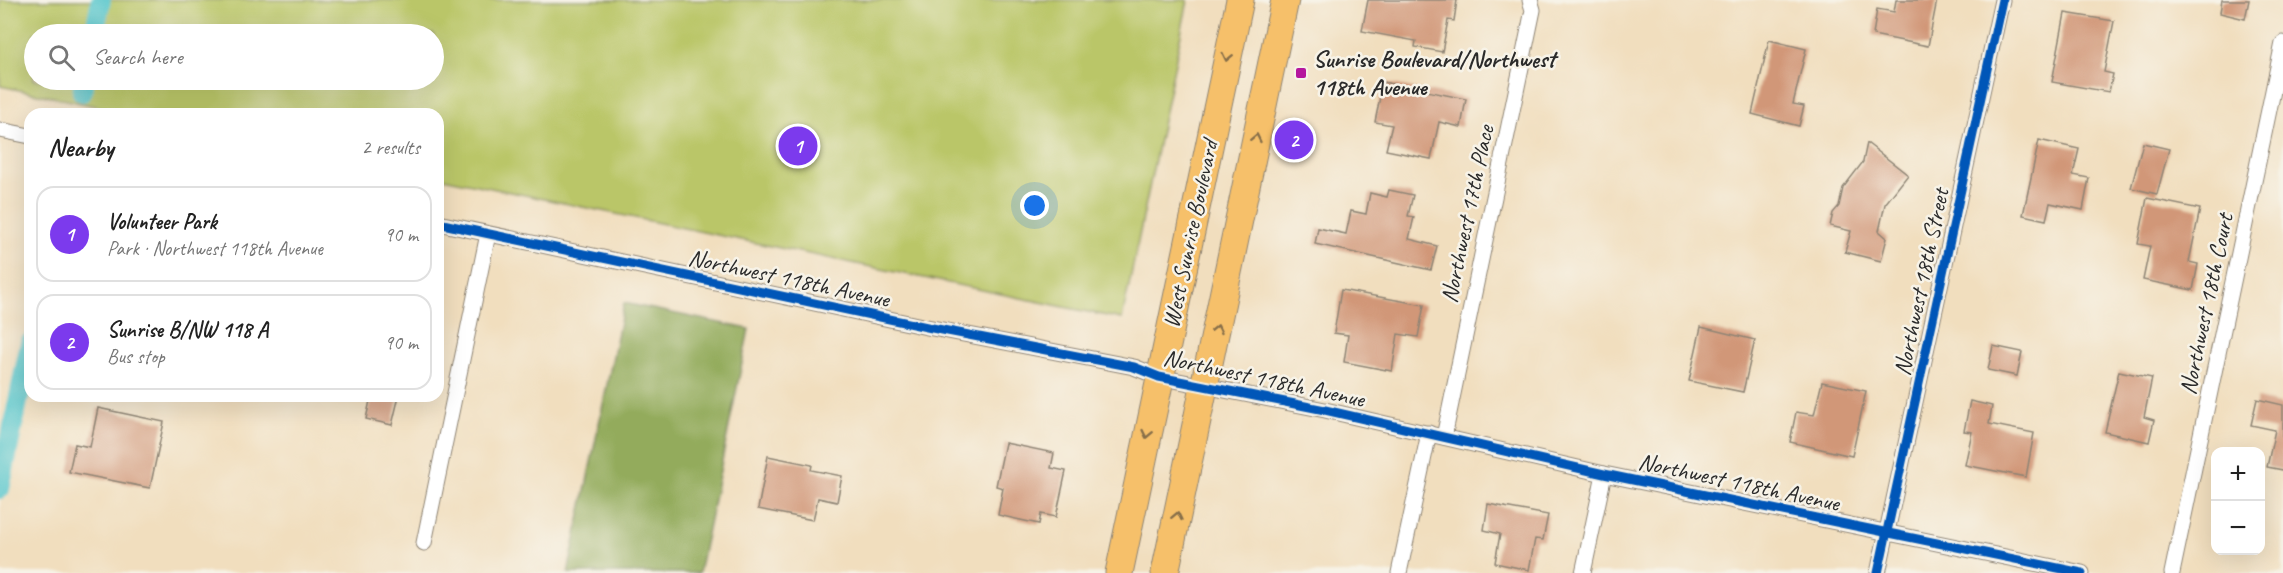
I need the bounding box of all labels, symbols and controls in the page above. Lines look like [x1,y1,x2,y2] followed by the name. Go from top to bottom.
[24,24,444,90] search box
[45,41,78,74] icon: search
[93,43,183,71] text: Search here
[1313,44,1559,102] place label: Sunrise Boulevard/Northwest 118th Avenue
[1222,52,1235,62] one-way arrow
[1294,66,1308,80] marker: Sunrise Boulevard/Northwest 118th Avenue
[1274,118,1314,162] pin: 2
[1434,120,1501,306] street label: Northwest 17th Place
[778,124,818,168] pin: 1
[48,131,113,164] text: Nearby
[1155,134,1225,330] street label: West Sunrise Boulevard
[1249,134,1262,144] one-way arrow
[361,135,420,160] text: 2 results
[1887,184,1956,378] street label: Northwest 18th Street
[1020,191,1049,220] your location
[107,208,217,236] text: Volunteer Park
[2172,209,2240,397] street label: Northwest 18th Court
[65,222,74,247] text: 1
[384,222,418,247] text: 90 m
[107,236,323,261] text: Park · Northwest 118th Avenue
[686,242,894,314] street label: Northwest 118th Avenue
[107,316,268,344] text: Sunrise B/NW 118 A
[1209,324,1222,334] one-way arrow
[65,330,74,355] text: 2
[384,330,418,355] text: 90 m
[1161,342,1369,414] street label: Northwest 118th Avenue
[107,344,165,369] text: Bus stop
[1141,429,1154,439] one-way arrow
[1636,446,1844,518] street label: Northwest 118th Avenue
[2211,447,2265,555] map controls
[2211,447,2265,501] button: +
[2211,501,2265,555] button: −
[1170,511,1183,521] one-way arrow

